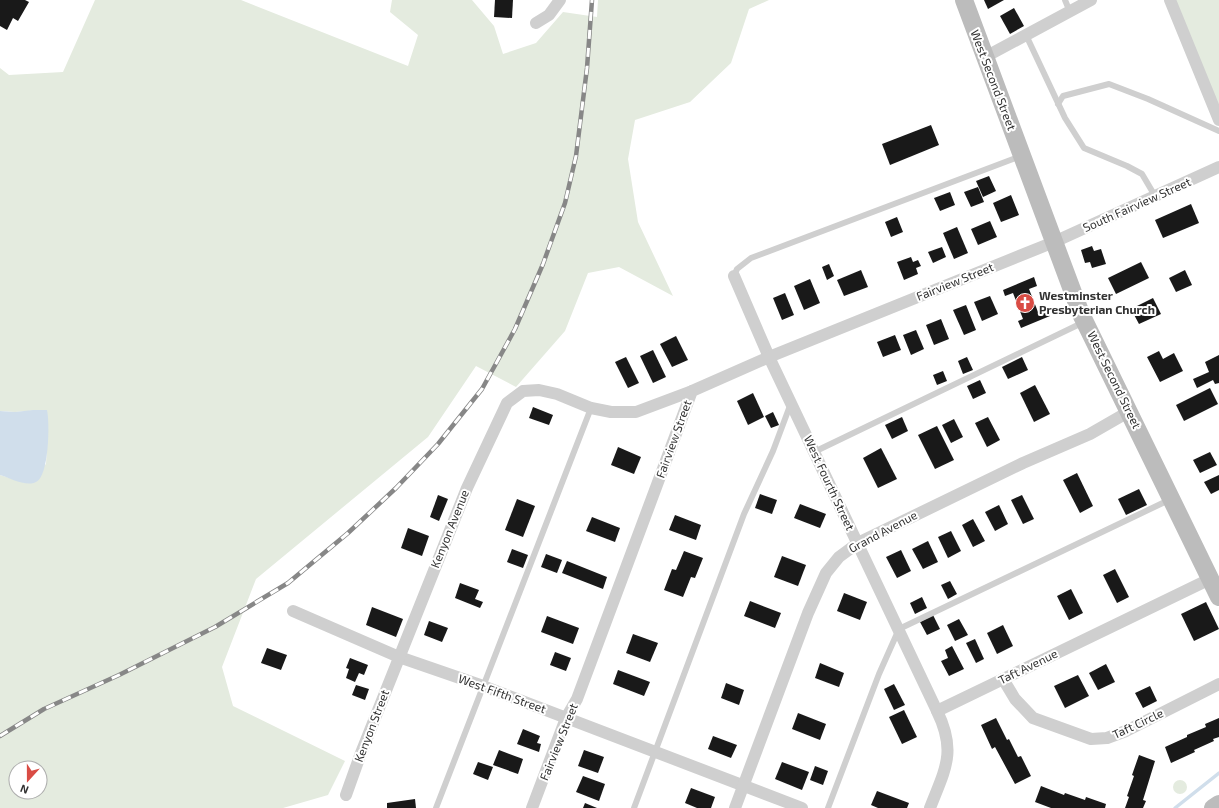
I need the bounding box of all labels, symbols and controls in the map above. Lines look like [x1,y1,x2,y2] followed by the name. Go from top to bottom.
[968,27,1020,132] street label: West Second Street
[1080,174,1193,234] street label: South Fairview Street
[914,259,996,303] street label: Fairview Street
[1039,288,1155,317] place label: Westminster Presbyterian Church
[1014,292,1036,314] church icon: Westminster Presbyterian Church
[1085,329,1145,431] street label: West Second Street
[652,397,694,480] street label: Fairview Street
[802,433,858,533] street label: West Fourth Street
[427,488,471,570] street label: Kenyon Avenue
[846,507,919,555] street label: Grand Avenue
[996,646,1059,686] street label: Taft Avenue
[456,671,549,716] street label: West Fifth Street
[351,687,391,764] street label: Kenyon Street
[536,701,580,782] street label: Fairview Street
[1110,705,1165,741] street label: Taft Circle
[8,760,48,800] north arrow
[18,782,30,797] text: N

